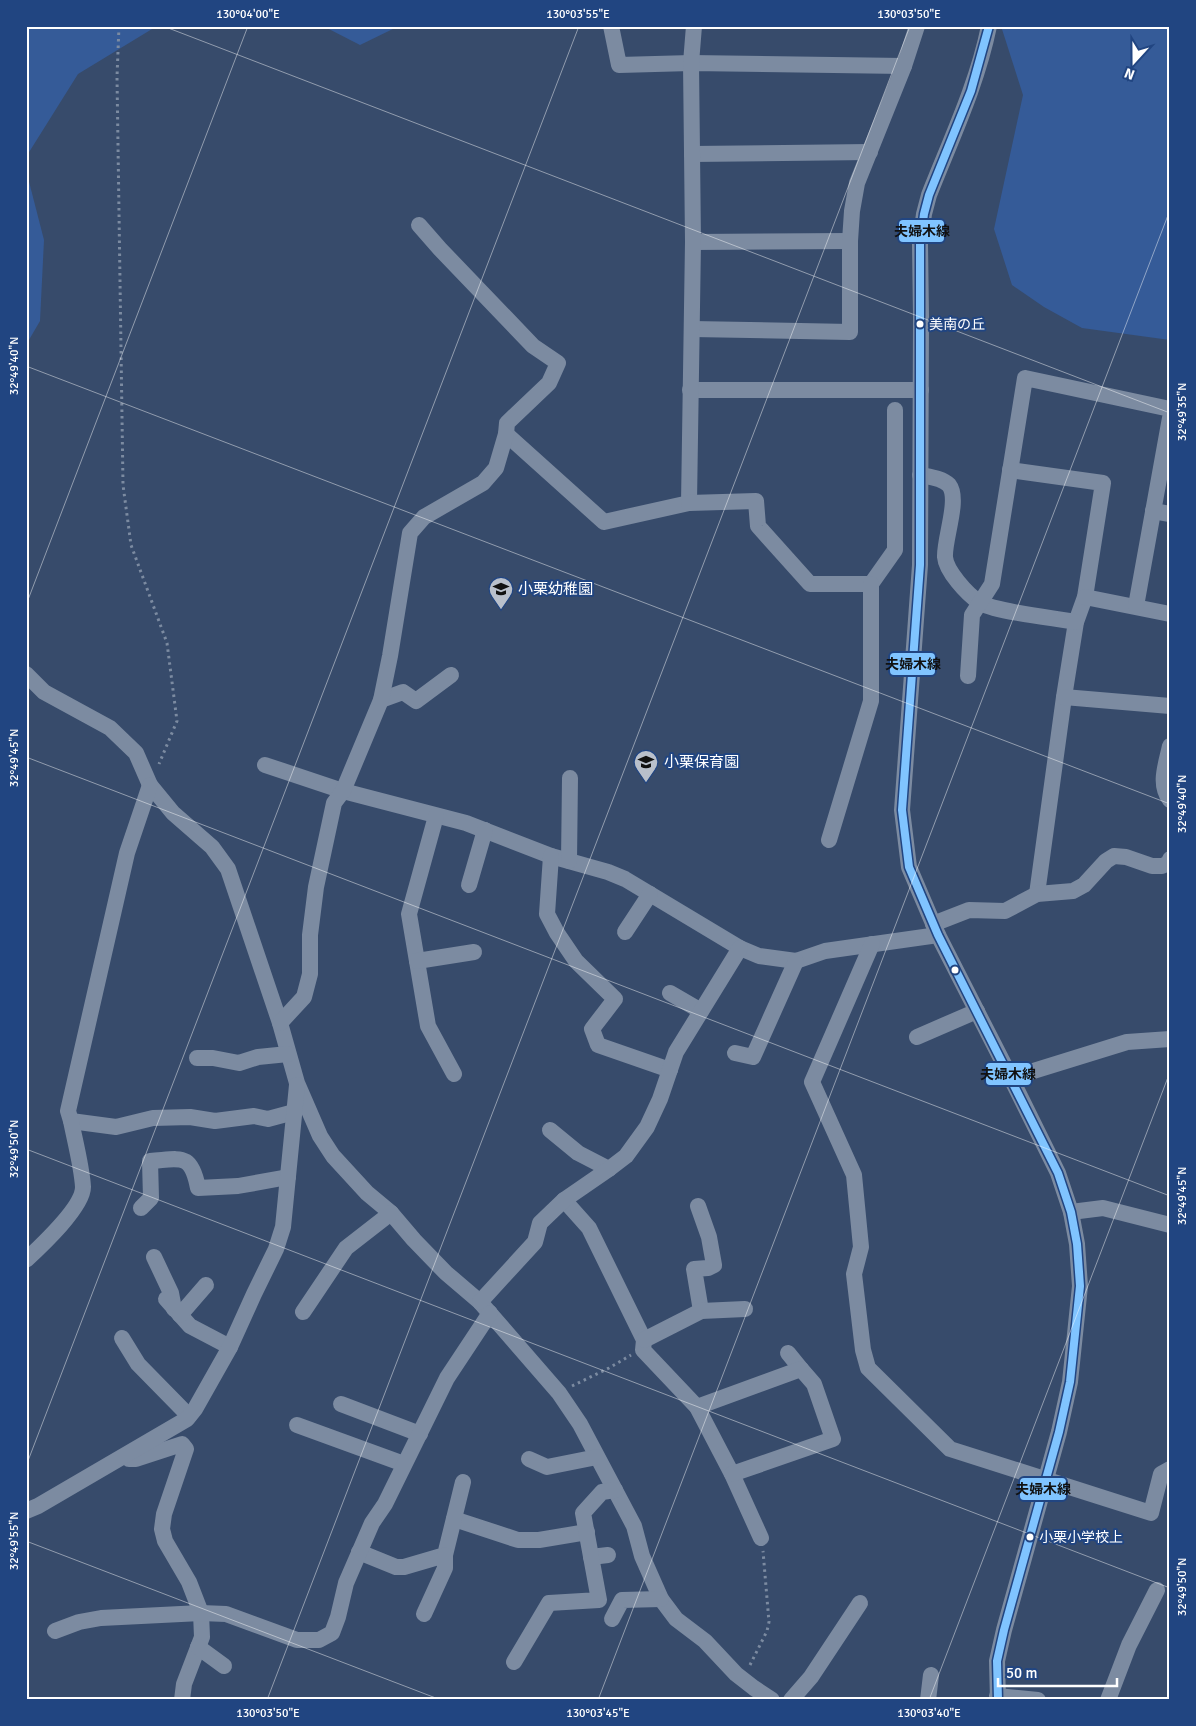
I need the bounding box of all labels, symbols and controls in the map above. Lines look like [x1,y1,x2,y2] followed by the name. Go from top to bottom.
[216,7,280,22] text: 130°04'00"E
[546,7,610,22] text: 130°03'55"E
[877,7,941,22] text: 130°03'50"E
[1108,38,1158,88] north arrow
[1122,64,1137,83] text: N
[898,219,945,243] line badge: 夫婦木線
[894,223,950,240] text: 夫婦木線
[929,316,985,333] place label: 美南の丘
[915,319,925,329] marker: 美南の丘
[7,337,22,395] text: 32°49'40"N
[1175,383,1190,441] text: 32°49'35"N
[488,576,514,610] school or university icon: 小栗幼稚園
[518,580,593,598] place label: 小栗幼稚園
[889,652,936,676] line badge: 夫婦木線
[885,656,941,673] text: 夫婦木線
[7,729,22,787] text: 32°49'45"N
[633,749,659,783] school or university icon: 小栗保育園
[664,753,739,771] place label: 小栗保育園
[1175,775,1190,833] text: 32°49'40"N
[950,965,960,975] unlabelled marker
[985,1062,1032,1086] line badge: 夫婦木線
[980,1066,1036,1083] text: 夫婦木線
[7,1120,22,1178] text: 32°49'50"N
[1175,1167,1190,1225] text: 32°49'45"N
[1019,1477,1067,1501] line badge: 夫婦木線
[1015,1481,1071,1498] text: 夫婦木線
[7,1512,22,1570] text: 32°49'55"N
[1039,1529,1123,1546] place label: 小栗小学校上
[1025,1532,1035,1542] marker: 小栗小学校上
[1175,1558,1190,1616] text: 32°49'50"N
[998,1656,1117,1688] scale bar
[1006,1664,1037,1682] text: 50 m
[236,1706,300,1721] text: 130°03'50"E
[566,1706,630,1721] text: 130°03'45"E
[897,1706,961,1721] text: 130°03'40"E

